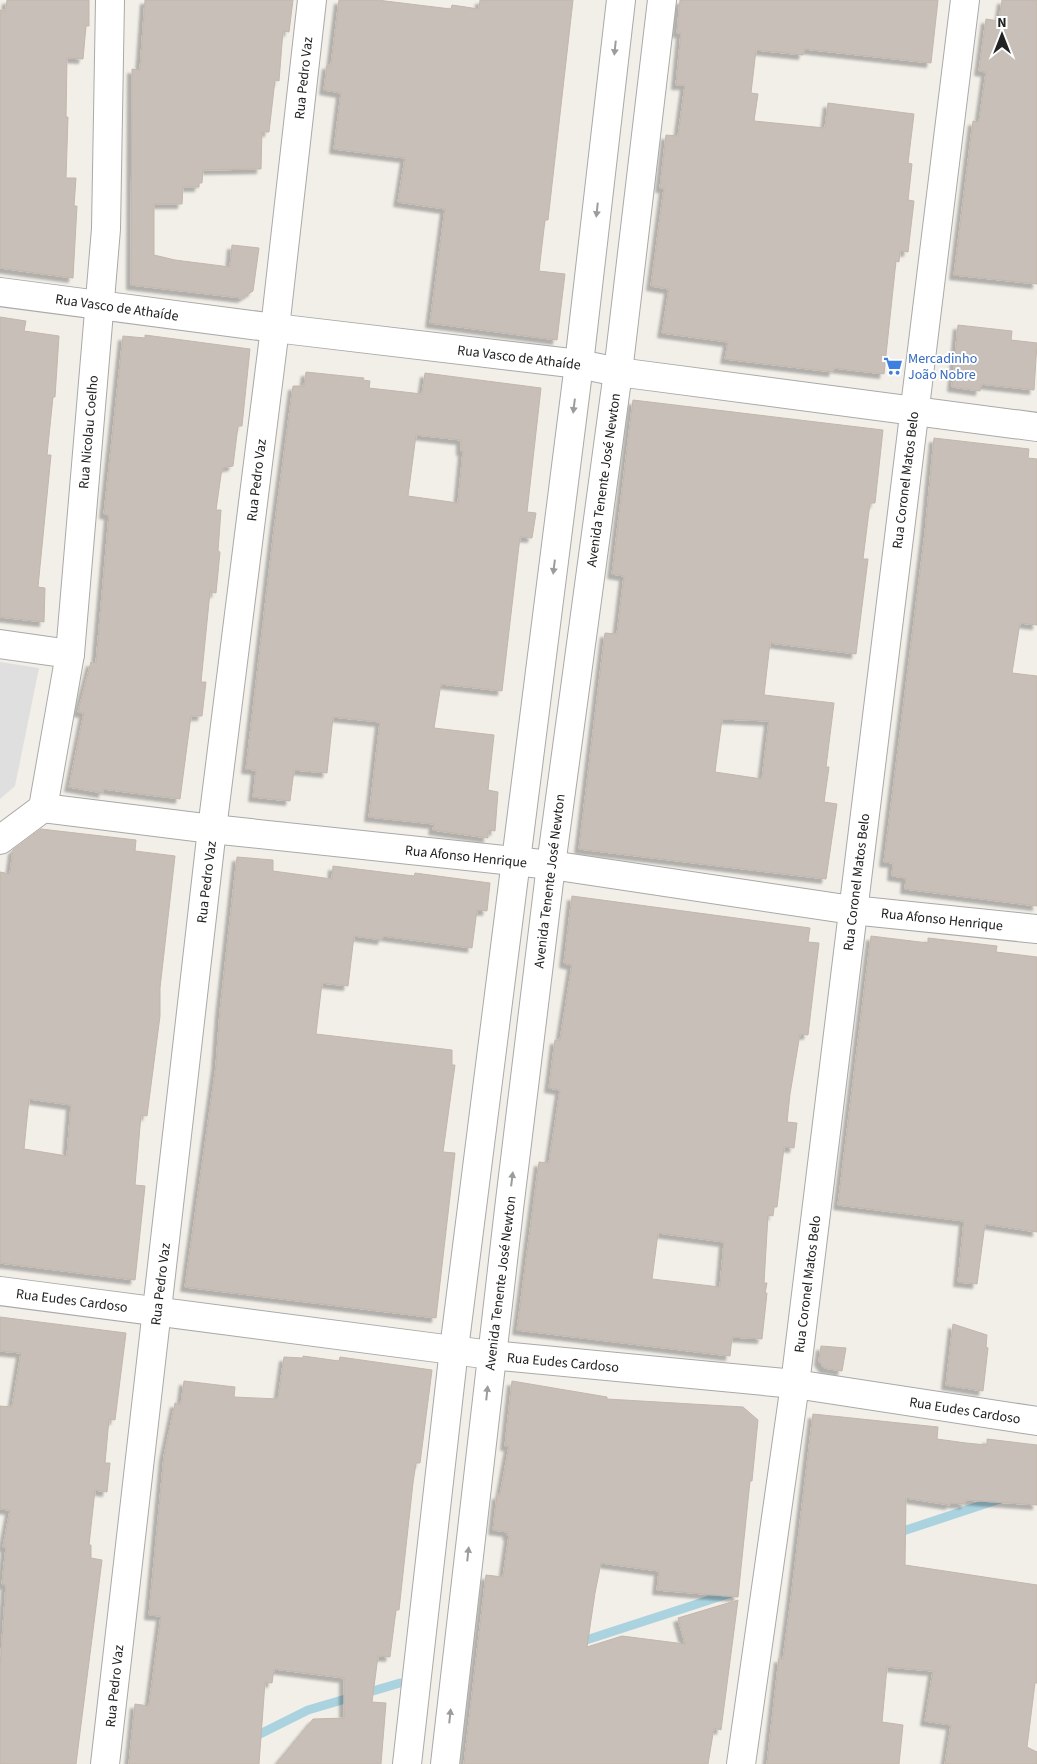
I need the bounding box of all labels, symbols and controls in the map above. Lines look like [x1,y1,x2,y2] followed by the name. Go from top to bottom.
[977,10,1027,60] north arrow
[997,13,1007,33] text: N
[290,36,318,120] street label: Rua Pedro Vaz
[611,41,619,57] one-way arrow
[593,202,601,218] one-way arrow
[54,289,180,327] street label: Rua Vasco de Athaíde
[456,340,582,375] street label: Rua Vasco de Athaíde
[908,349,977,385] place label: Mercadinho João Nobre
[882,355,904,377] supermarket icon: Mercadinho João Nobre
[74,374,104,490] street label: Rua Nicolau Coelho
[582,392,626,568] street label: Avenida Tenente José Newton
[570,398,578,414] one-way arrow
[888,410,924,550] street label: Rua Coronel Matos Belo
[242,438,272,522] street label: Rua Pedro Vaz
[550,560,558,576] one-way arrow
[529,793,571,969] street label: Avenida Tenente José Newton
[839,812,875,952] street label: Rua Coronel Matos Belo
[192,840,222,924] street label: Rua Pedro Vaz
[404,841,528,873] street label: Rua Afonso Henrique
[880,904,1004,936] street label: Rua Afonso Henrique
[508,1171,516,1187] one-way arrow
[480,1195,522,1371] street label: Avenida Tenente José Newton
[790,1214,826,1354] street label: Rua Coronel Matos Belo
[146,1242,176,1326] street label: Rua Pedro Vaz
[15,1284,129,1318] street label: Rua Eudes Cardoso
[506,1348,620,1378] street label: Rua Eudes Cardoso
[483,1384,491,1400] one-way arrow
[908,1392,1022,1430] street label: Rua Eudes Cardoso
[464,1546,472,1562] one-way arrow
[101,1644,129,1728] street label: Rua Pedro Vaz
[446,1707,454,1723] one-way arrow

